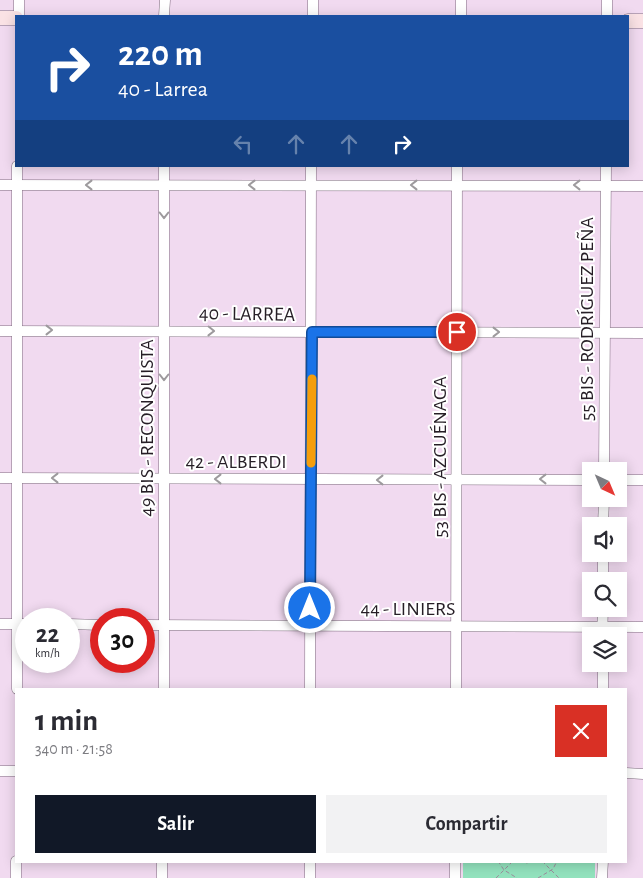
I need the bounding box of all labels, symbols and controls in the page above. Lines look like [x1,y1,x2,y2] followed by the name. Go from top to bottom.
[35,35,100,100] icon: right
[118,37,203,72] text: 220 m
[118,78,208,100] text: 40 - Larrea
[229,130,257,158] icon: left
[282,130,310,158] icon: ahead
[335,130,363,158] icon: ahead
[388,130,416,158] icon: right
[85,180,93,190] one-way arrow
[248,180,256,190] one-way arrow
[410,180,418,190] one-way arrow
[573,180,580,190] one-way arrow
[159,212,169,219] one-way arrow
[576,216,597,421] street label: 55 BIS - RODRÍGUEZ PEÑA
[199,303,296,325] street label: 40 - LARREA
[436,311,478,353] pin
[443,318,471,346] icon: arrive
[45,325,53,335] one-way arrow
[208,326,215,336] one-way arrow
[492,327,500,337] one-way arrow
[137,339,157,517] street label: 49 BIS - RECONQUISTA
[159,374,169,382] one-way arrow
[429,376,450,538] street label: 53 BIS - AZCUÉNAGA
[185,452,287,472] street label: 42 - ALBERDI
[582,462,628,508] north arrow
[582,462,627,672] map controls
[51,473,58,483] one-way arrow
[213,474,221,484] one-way arrow
[538,474,546,484] one-way arrow
[376,475,384,485] one-way arrow
[582,517,627,562] button: sound
[582,572,627,617] button: search
[283,581,335,633] position arrow
[361,599,455,619] street label: 44 - LINIERS
[90,608,155,673] speed limit sign: 30
[36,622,59,647] text: 22
[582,627,627,672] button: layers
[35,647,60,659] text: km/h
[555,705,607,757] button: close
[35,706,98,736] text: 1 min
[35,741,113,757] text: 340 m · 21:58
[35,795,316,853] button: Salir
[326,795,607,853] button: Compartir

